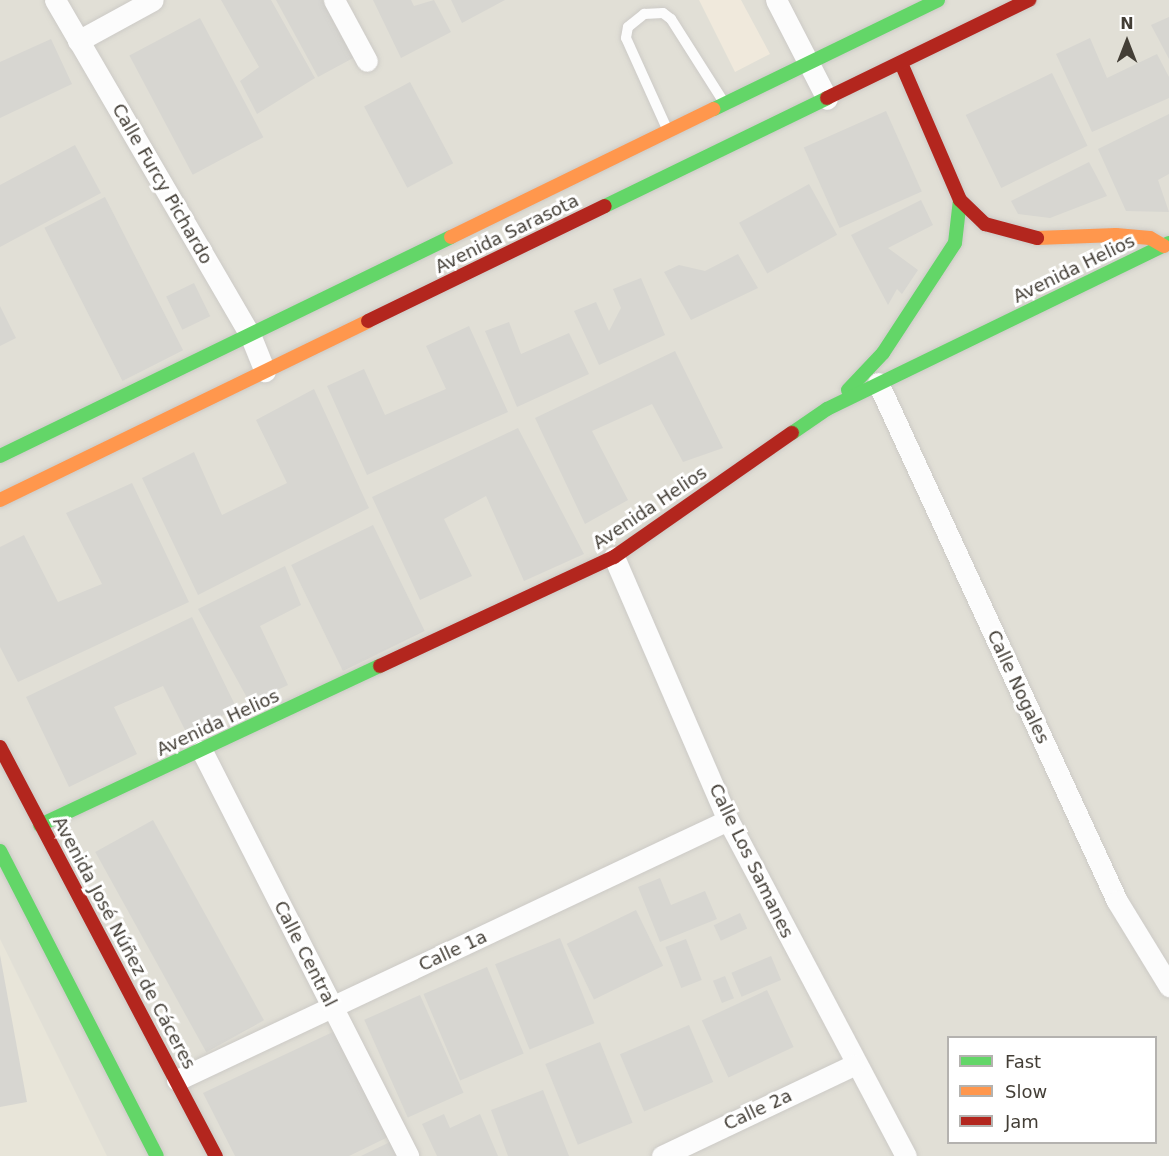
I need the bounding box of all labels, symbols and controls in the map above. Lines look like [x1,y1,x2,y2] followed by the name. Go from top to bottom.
[1097,12,1157,72] north arrow
[1120,14,1134,33] text: N
[107,100,217,268] street label: Calle Furcy Pichardo
[432,190,582,278] street label: Avenida Sarasota
[1010,230,1138,308] street label: Avenida Helios
[589,462,711,554] street label: Avenida Helios
[982,627,1054,747] street label: Calle Nogales
[153,685,283,761] street label: Avenida Helios
[704,780,798,942] street label: Calle Los Samanes
[48,813,200,1073] street label: Avenida José Núñez de Cáceres
[269,897,341,1011] street label: Calle Central
[415,926,491,976] street label: Calle 1a
[947,1036,1157,1144] legend
[1005,1051,1041,1072] text: Fast
[1005,1081,1047,1102] text: Slow
[720,1085,796,1135] street label: Calle 2a
[1005,1111,1039,1132] text: Jam

